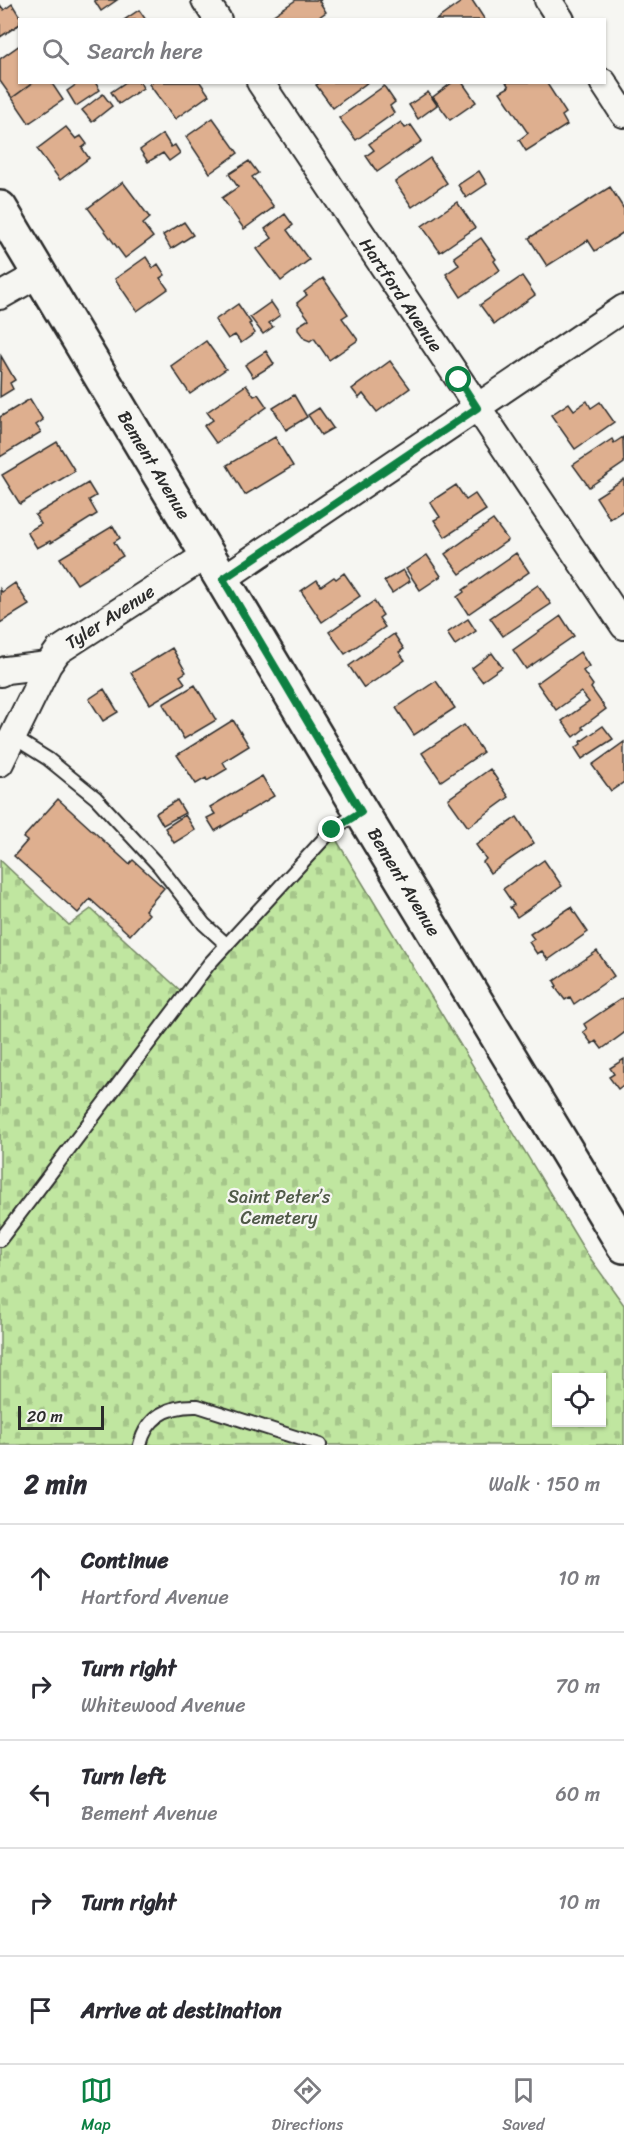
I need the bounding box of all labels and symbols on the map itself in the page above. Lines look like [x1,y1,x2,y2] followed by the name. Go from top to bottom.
[351,231,451,359] street label: Hartford Avenue
[445,366,471,392] route start
[109,404,199,526] street label: Bement Avenue
[58,576,162,658] street label: Tyler Avenue
[318,816,344,842] route end
[359,821,449,943] street label: Bement Avenue
[228,1181,331,1234] park label: Saint Peter’s Cemetery
[18,1403,104,1430] scale bar

